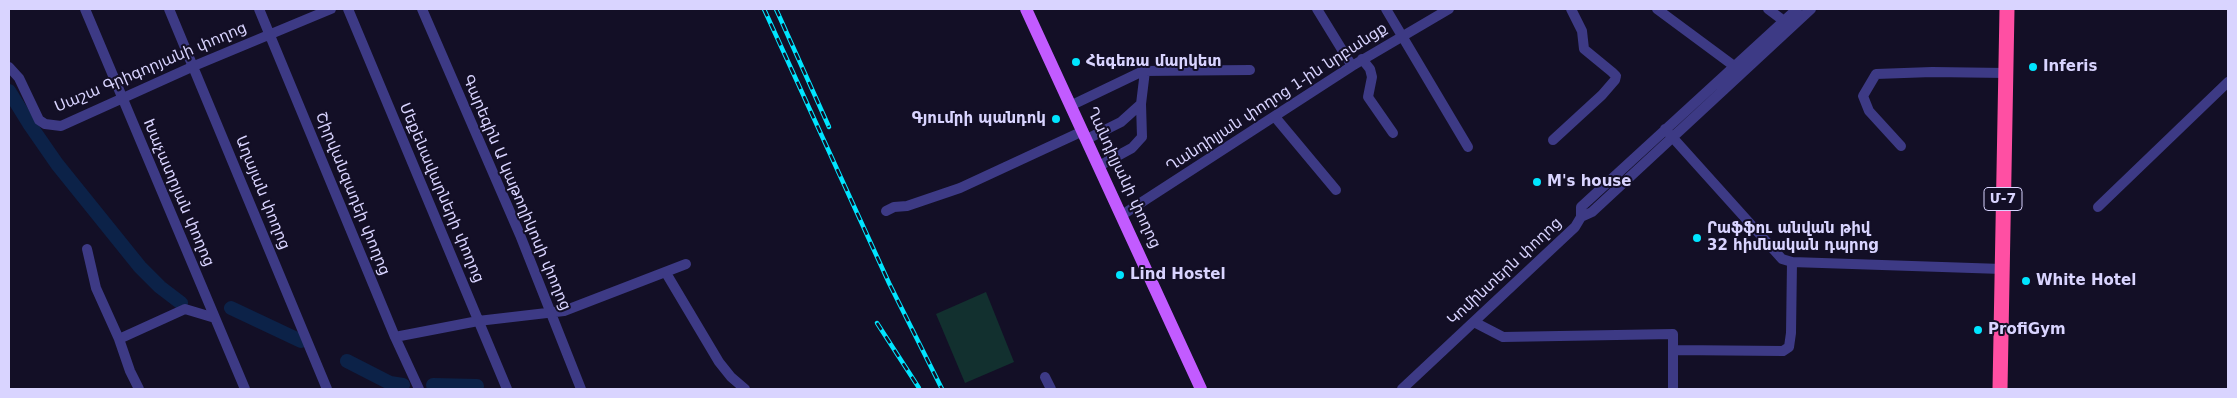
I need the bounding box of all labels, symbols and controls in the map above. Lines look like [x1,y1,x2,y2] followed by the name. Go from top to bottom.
[52,19,250,117] street label: Սաշա Գրիգորյանի փողոց
[1163,20,1391,176] street label: Ղանդիլյան փողոց 1-ին նրբանցք
[1086,53,1221,71] place label: Հեգեռա մարկետ
[1070,56,1082,68] marker: Հեգեռա մարկետ
[2043,58,2097,76] place label: Inferis
[2027,61,2039,73] marker: Inferis
[458,73,574,313] street label: Գարեգին Ա կաթողիկոսի փողոց
[395,100,487,286] street label: Մեքենավարների փողոց
[1082,104,1164,252] street label: Ղանդիլյանի փողոց
[311,110,393,278] street label: Շիրվանզադեի փողոց
[912,110,1046,128] place label: Գյումրի պանդոկ
[1050,113,1062,125] marker: Գյումրի պանդոկ
[139,116,217,270] street label: Խաչատրյան փողոց
[231,133,293,253] street label: Աղայան փողոց
[1547,173,1631,191] place label: M's house
[1531,176,1543,188] marker: M's house
[1984,188,2022,210] road number: Մ-7
[1444,214,1566,330] street label: Կոմինտերն փողոց
[1707,220,1878,255] place label: Րաֆֆու անվան թիվ 32 հիմնական դպրոց
[1691,232,1703,244] marker: Րաֆֆու անվան թիվ 32 հիմնական դպրոց
[1130,266,1226,284] place label: Lind Hostel
[1114,269,1126,281] marker: Lind Hostel
[2036,272,2136,290] place label: White Hotel
[2020,275,2032,287] marker: White Hotel
[1988,321,2066,339] place label: ProfiGym
[1972,324,1984,336] marker: ProfiGym

